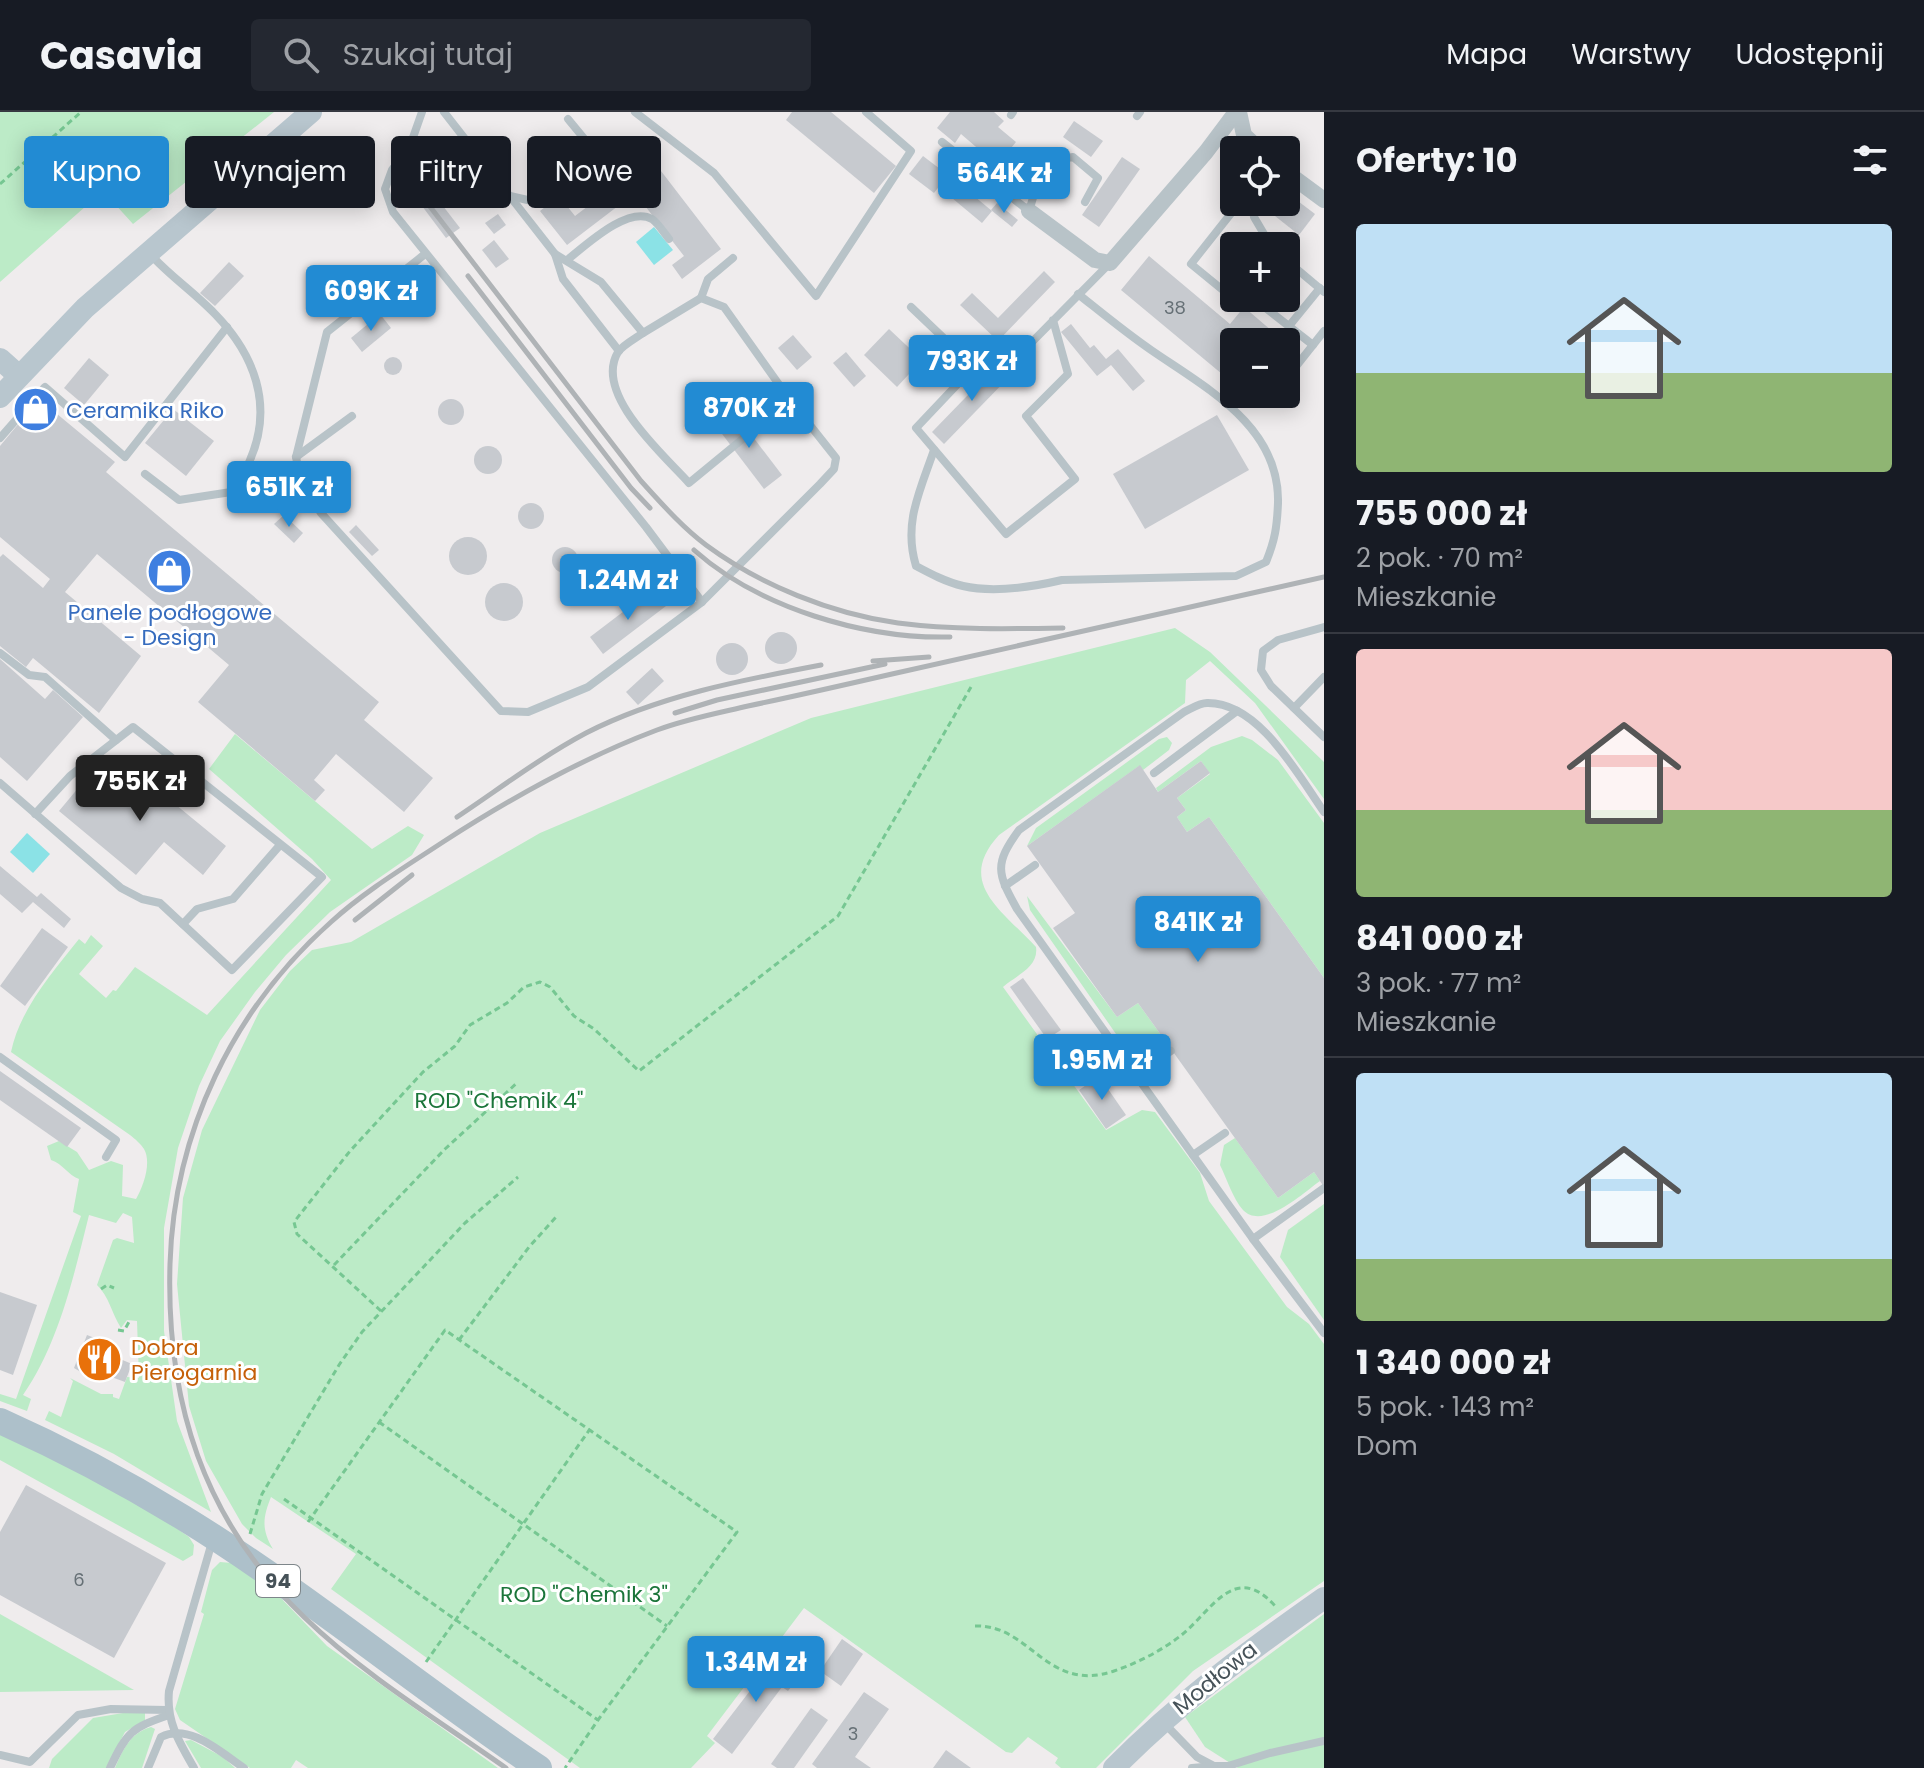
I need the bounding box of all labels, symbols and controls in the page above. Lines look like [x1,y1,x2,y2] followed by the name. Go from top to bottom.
[251,19,811,91] search box
[40,29,203,82] text: Casavia
[279,33,323,77] icon: search
[343,33,513,76] text: Szukaj tutaj
[1446,35,1527,74] text: Mapa
[1571,35,1691,74] text: Warstwy
[1735,35,1884,74] text: Udostępnij
[24,136,169,208] chip: Kupno
[185,136,375,208] chip: Wynajem
[391,136,511,208] chip: Filtry
[527,136,661,208] chip: Nowe
[1220,136,1300,408] map controls
[1220,136,1300,216] button: locate
[1356,136,1518,184] text: Oferty: 10
[1848,138,1892,182] icon: filters
[930,147,1078,215] pin: 564K zł
[956,155,1052,191] text: 564K zł
[1220,232,1300,312] button: +
[297,265,445,333] pin: 609K zł
[324,273,418,309] text: 609K zł
[1552,276,1696,420] icon: home
[1164,295,1186,320] house number: 38
[1220,328,1300,408] button: −
[898,335,1046,403] pin: 793K zł
[927,343,1017,379] text: 793K zł
[675,382,823,450] pin: 870K zł
[11,386,59,434] shop icon: Ceramika Riko
[703,390,795,426] text: 870K zł
[66,395,224,426] place label: Ceramika Riko
[215,461,363,529] pin: 651K zł
[245,469,333,505] text: 651K zł
[1356,489,1527,537] text: 755 000 zł
[1356,540,1523,576] text: 2 pok. · 70 m²
[146,547,194,595] shop icon: Panele podłogowe - Design
[545,554,711,622] pin: 1.24M zł
[578,562,678,598] text: 1.24M zł
[1356,579,1496,615] text: Mieszkanie
[68,597,272,653] place label: Panele podłogowe - Design
[1552,701,1696,845] icon: home
[66,755,214,823] pin: 755K zł
[94,763,186,799] text: 755K zł
[1124,896,1272,964] pin: 841K zł
[1153,904,1243,940] text: 841K zł
[1356,914,1523,962] text: 841 000 zł
[1356,965,1521,1001] text: 3 pok. · 77 m²
[1356,1004,1496,1040] text: Mieszkanie
[1019,1034,1185,1102] pin: 1.95M zł
[1052,1042,1152,1078] text: 1.95M zł
[415,1085,583,1116] park label: ROD "Chemik 4"
[1552,1125,1696,1269] icon: home
[131,1332,257,1388] place label: Dobra Pierogarnia
[76,1336,124,1384] restaurant icon: Dobra Pierogarnia
[1356,1338,1550,1386] text: 1 340 000 zł
[1356,1389,1534,1425] text: 5 pok. · 143 m²
[1356,1428,1418,1464] text: Dom
[256,1565,300,1597] road number: 94
[73,1567,85,1592] house number: 6
[500,1579,668,1610] park label: ROD "Chemik 3"
[1166,1634,1264,1722] street label: Modłowa
[673,1636,839,1704] pin: 1.34M zł
[705,1644,807,1680] text: 1.34M zł
[848,1721,858,1746] house number: 3

